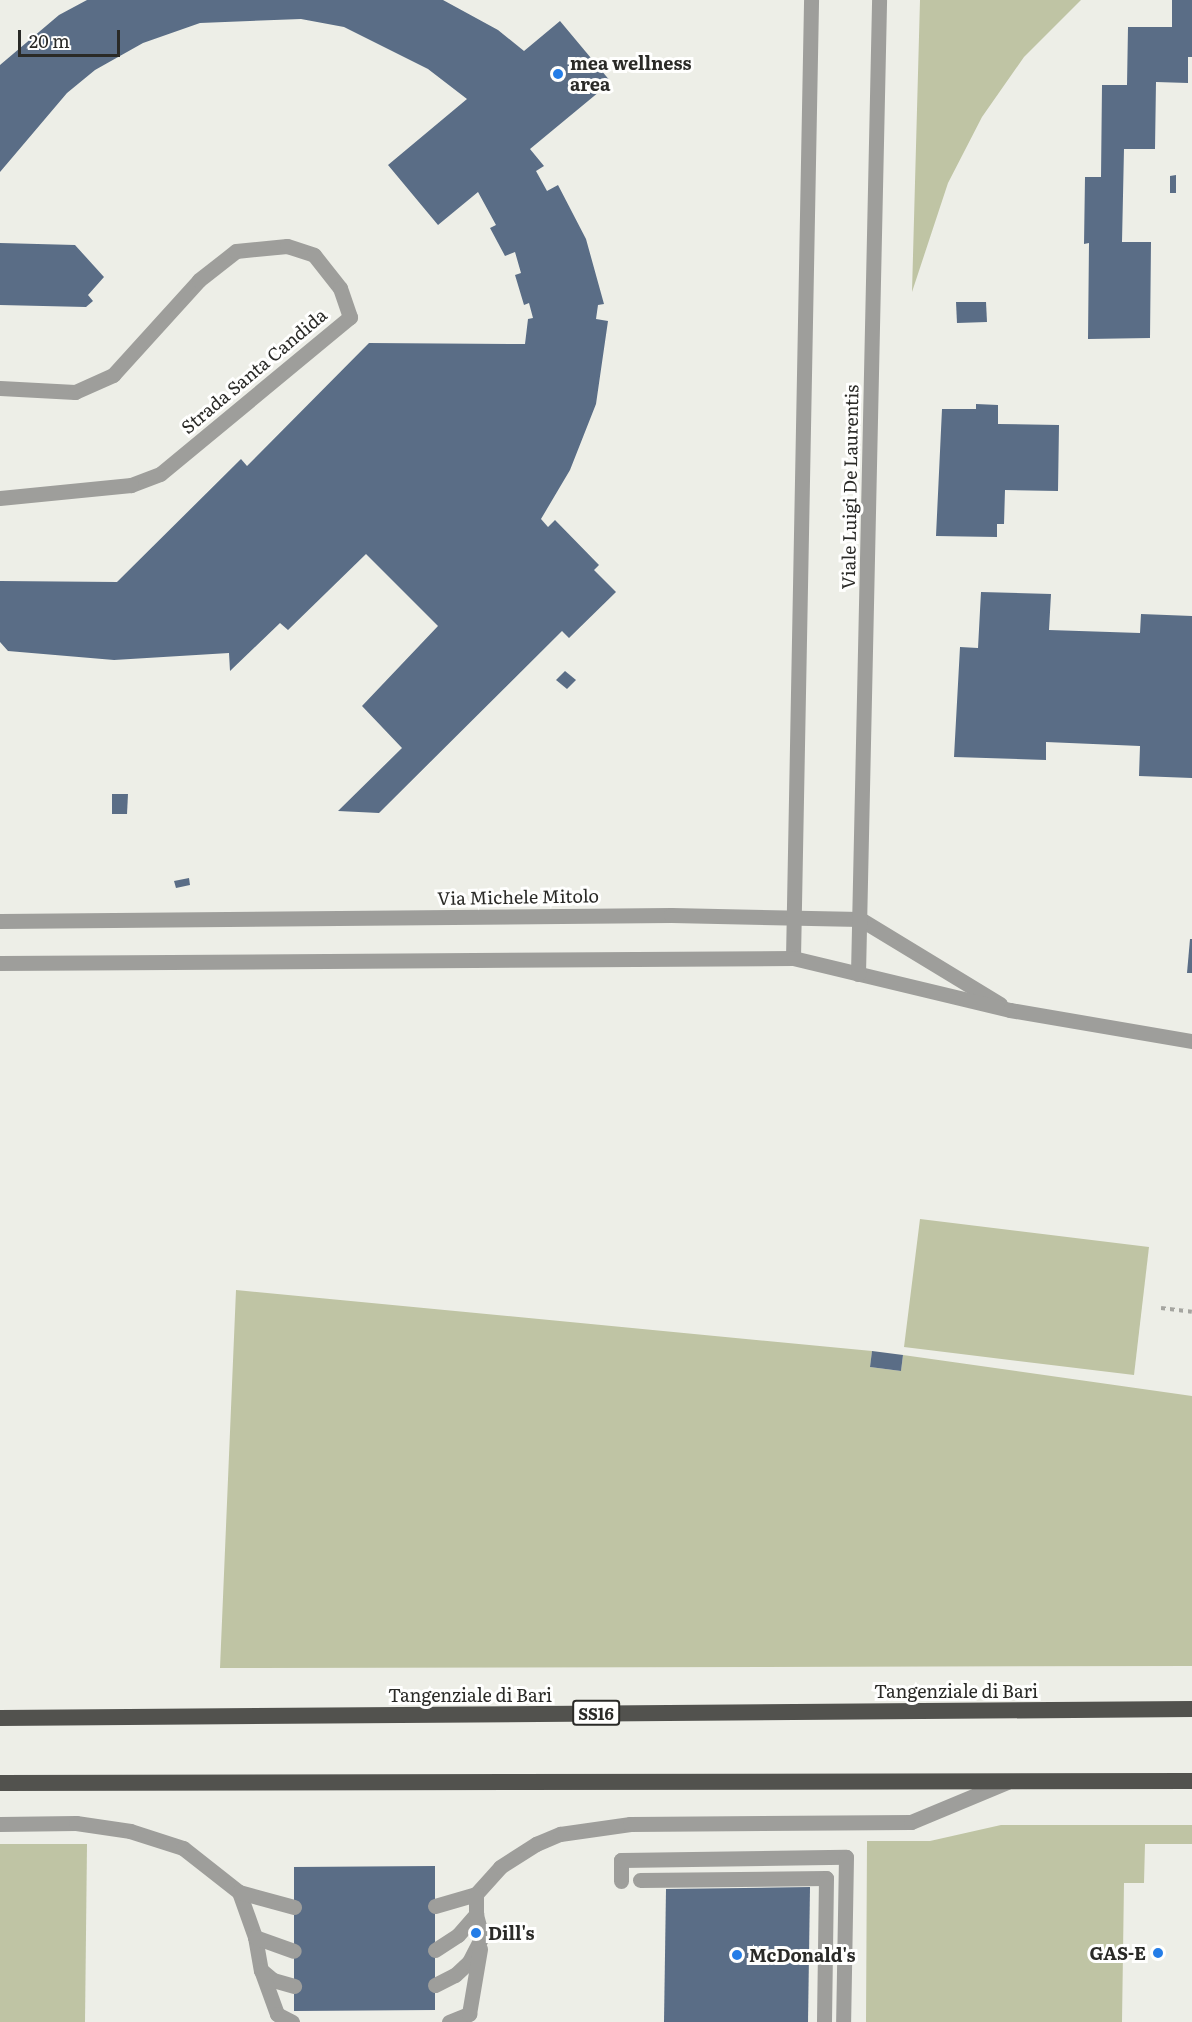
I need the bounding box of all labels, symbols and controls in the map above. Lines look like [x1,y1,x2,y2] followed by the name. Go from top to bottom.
[21,18,123,56] scale bar
[29,27,70,54] text: 20 m
[570,53,691,96] place label: mea wellness area
[551,67,565,81] marker: mea wellness area
[177,304,331,438] street label: Strada Santa Candida
[837,384,863,590] street label: Viale Luigi De Laurentis
[437,885,599,909] street label: Via Michele Mitolo
[874,1680,1038,1702] street label: Tangenziale di Bari
[388,1684,552,1706] street label: Tangenziale di Bari
[572,1700,620,1726] road number: SS16
[488,1922,534,1944] place label: Dill's
[469,1926,483,1940] marker: Dill's
[1089,1942,1146,1964] place label: GAS-E
[749,1944,855,1966] place label: McDonald's
[1151,1946,1165,1960] marker: GAS-E
[730,1948,744,1962] marker: McDonald's

